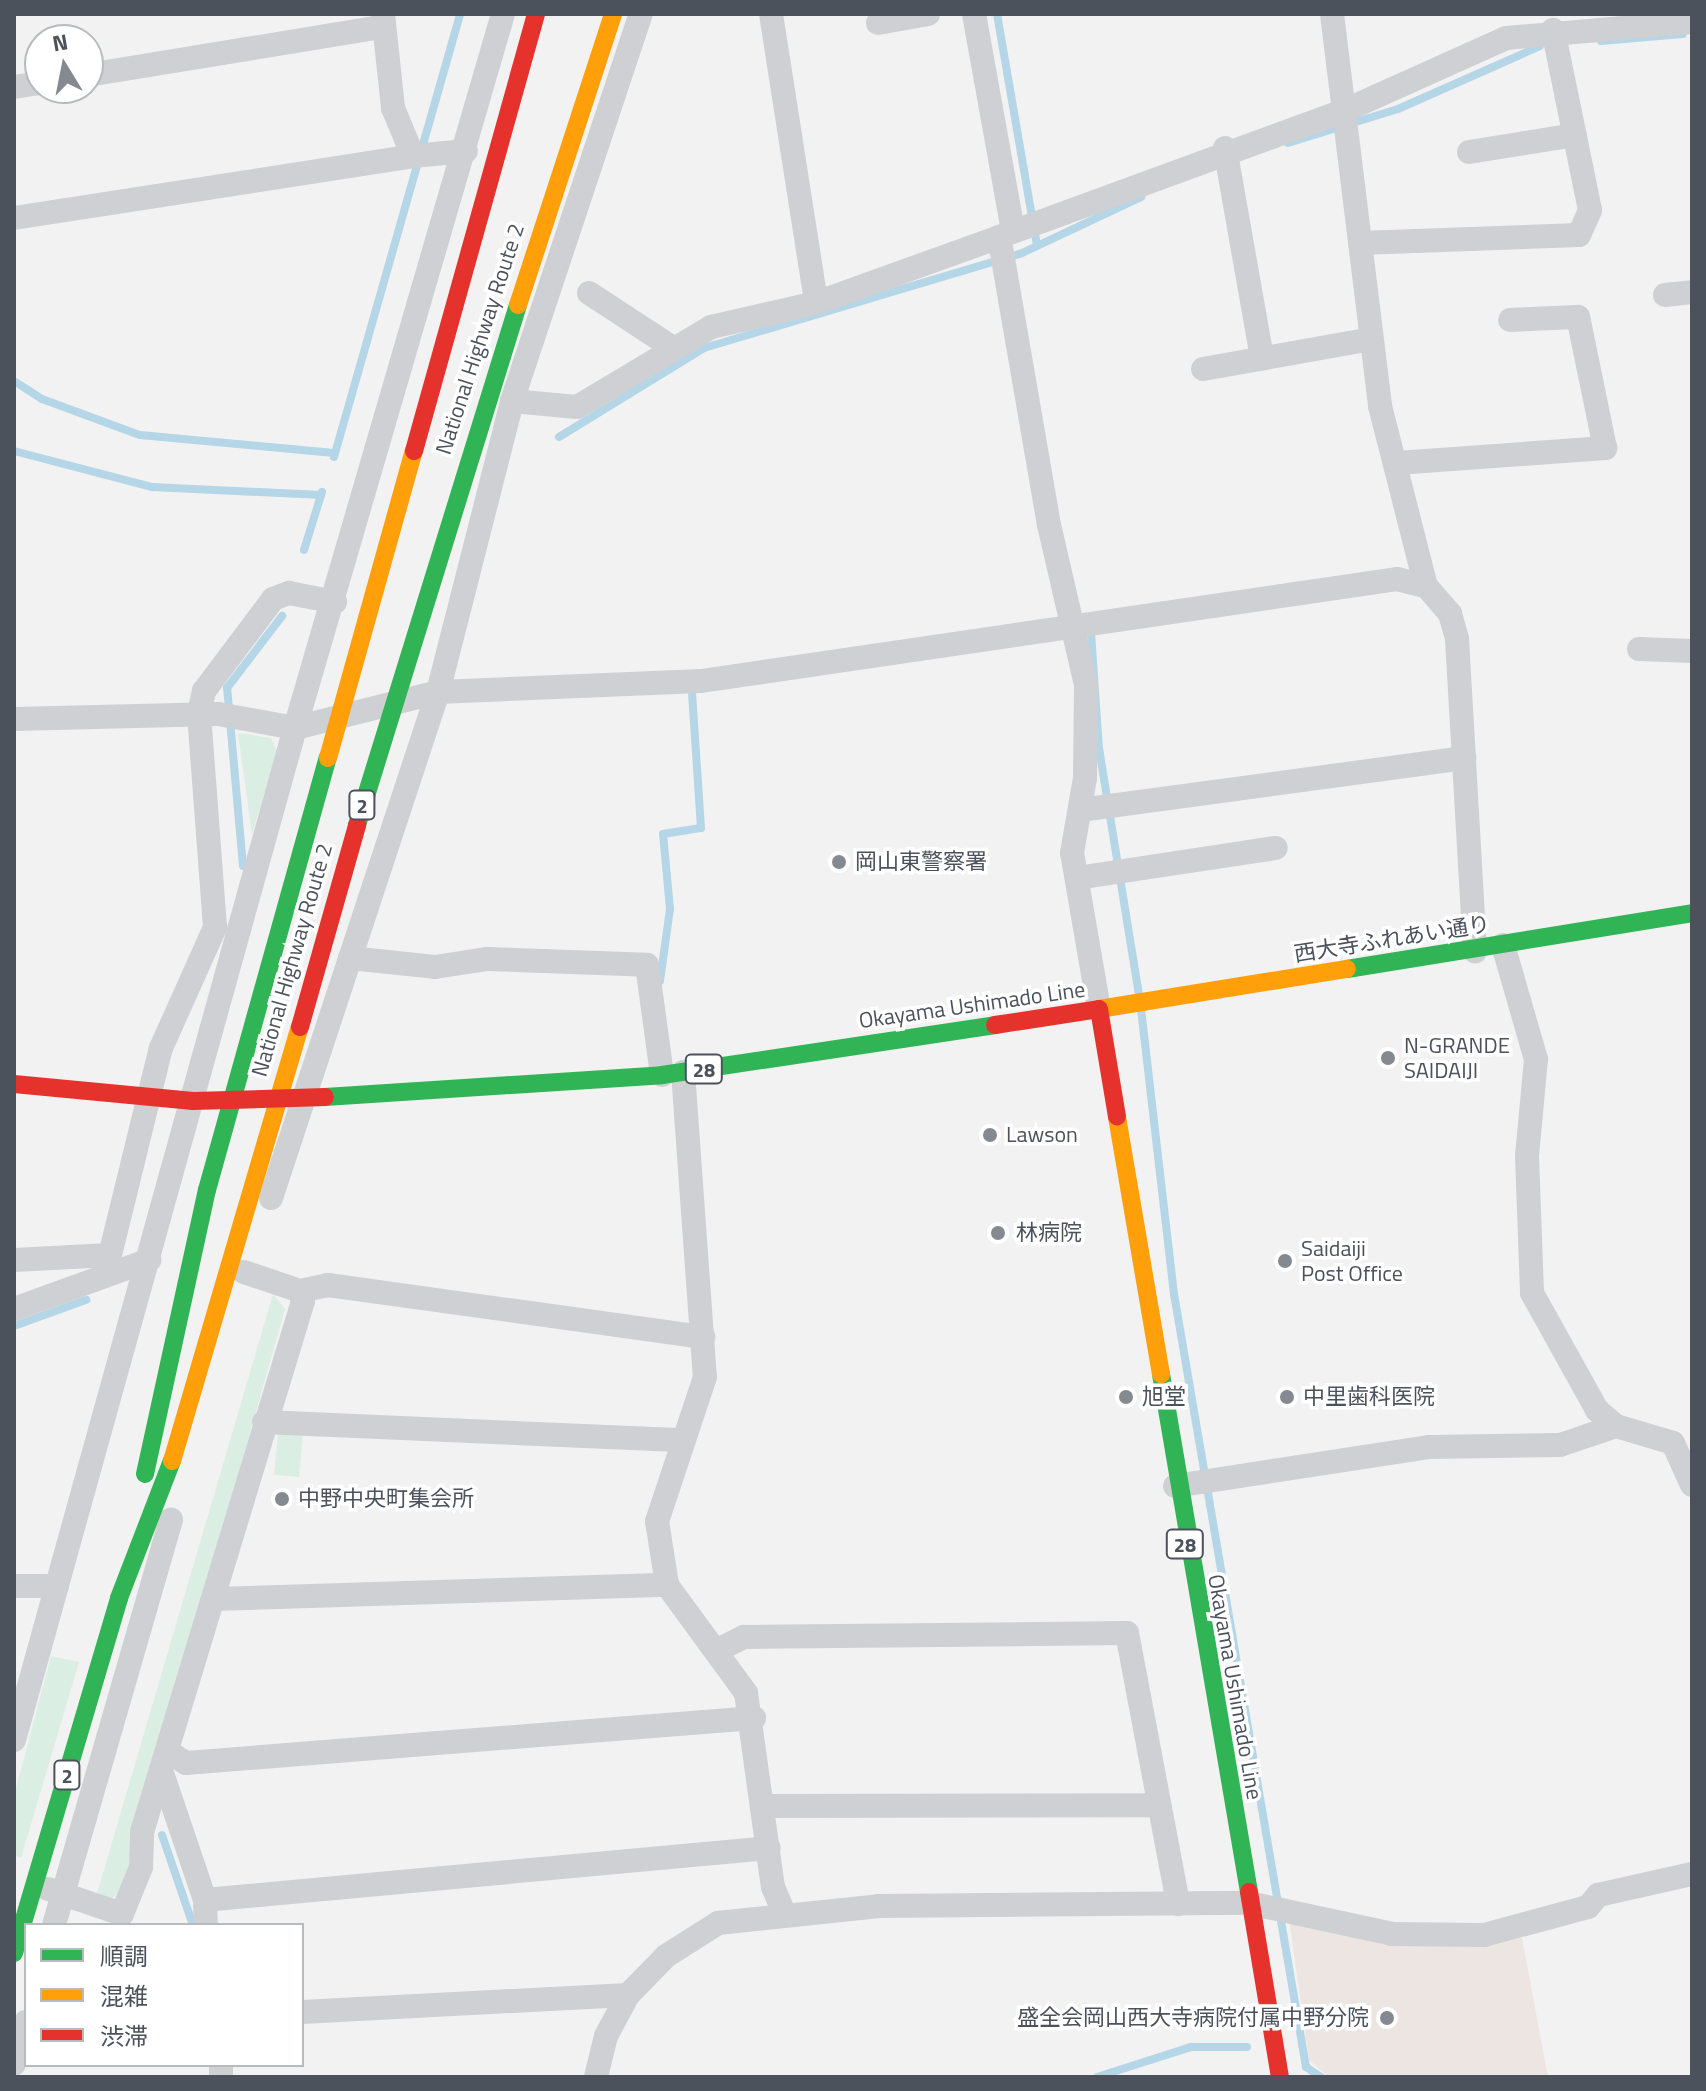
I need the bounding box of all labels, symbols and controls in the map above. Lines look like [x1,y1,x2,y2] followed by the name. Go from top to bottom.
[24,24,104,104] north arrow
[50,24,71,60] text: N
[430,220,530,458] street label: National Highway Route 2
[348,789,376,821] road number: 2
[246,840,338,1080] street label: National Highway Route 2
[855,849,987,875] place label: 岡山東警察署
[830,853,848,871] marker: 岡山東警察署
[1292,910,1492,968] street label: 西大寺ふれあい通り
[857,976,1087,1034] street label: Okayama Ushimado Line
[1404,1032,1510,1084] place label: N-GRANDE SAIDAIJI
[1379,1049,1397,1067] marker: N-GRANDE SAIDAIJI
[684,1053,724,1085] road number: 28
[1006,1122,1078,1148] place label: Lawson
[981,1126,999,1144] marker: Lawson
[1016,1220,1082,1246] place label: 林病院
[987,1222,1009,1244] marker: 林病院
[1301,1235,1403,1286] place label: Saidaiji Post Office
[1276,1252,1294,1270] marker: Saidaiji Post Office
[1142,1384,1186,1410] place label: 旭堂
[1303,1384,1435,1410] place label: 中里歯科医院
[1117,1388,1135,1406] marker: 旭堂
[1278,1388,1296,1406] marker: 中里歯科医院
[298,1486,474,1512] place label: 中野中央町集会所
[273,1490,291,1508] marker: 中野中央町集会所
[1165,1528,1205,1560] road number: 28
[1202,1572,1268,1802] street label: Okayama Ushimado Line
[53,1759,81,1791] road number: 2
[24,1923,304,2067] legend
[100,1938,148,1974] text: 順調
[100,1978,148,2014] text: 混雑
[1017,2005,1369,2031] place label: 盛全会岡山西大寺病院付属中野分院
[1376,2007,1398,2029] marker: 盛全会岡山西大寺病院付属中野分院
[100,2018,148,2054] text: 渋滞

